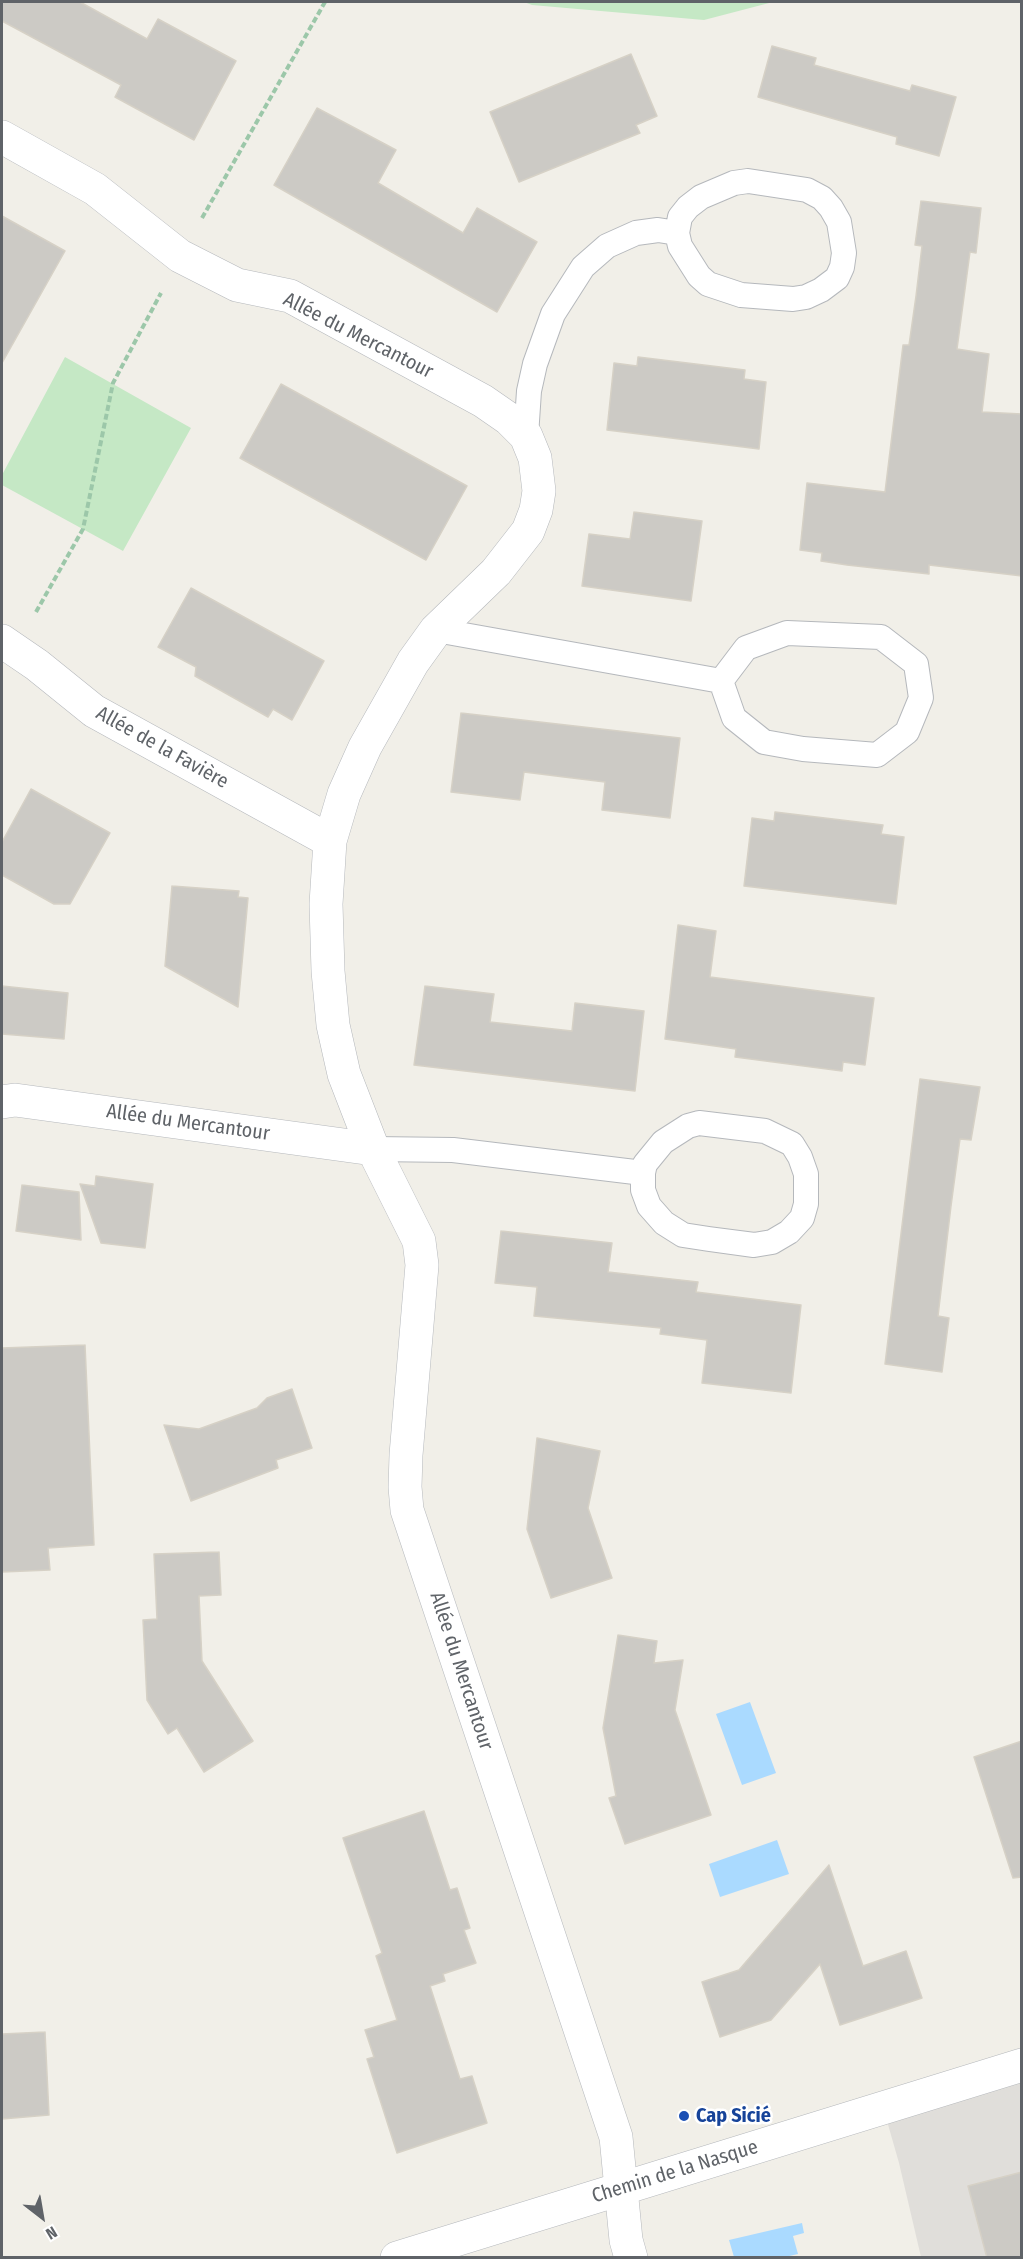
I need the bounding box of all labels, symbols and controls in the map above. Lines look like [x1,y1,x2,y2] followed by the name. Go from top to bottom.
[279,288,437,384] street label: Allée du Mercantour
[92,702,232,794] street label: Allée de la Favière
[105,1100,271,1146] street label: Allée du Mercantour
[424,1589,498,1753] street label: Allée du Mercantour
[696,2104,771,2128] place label: Cap Sicié
[677,2109,691,2123] marker: Cap Sicié
[589,2135,761,2209] street label: Chemin de la Nasque
[12,2187,72,2247] north arrow
[43,2222,61,2243] text: N

